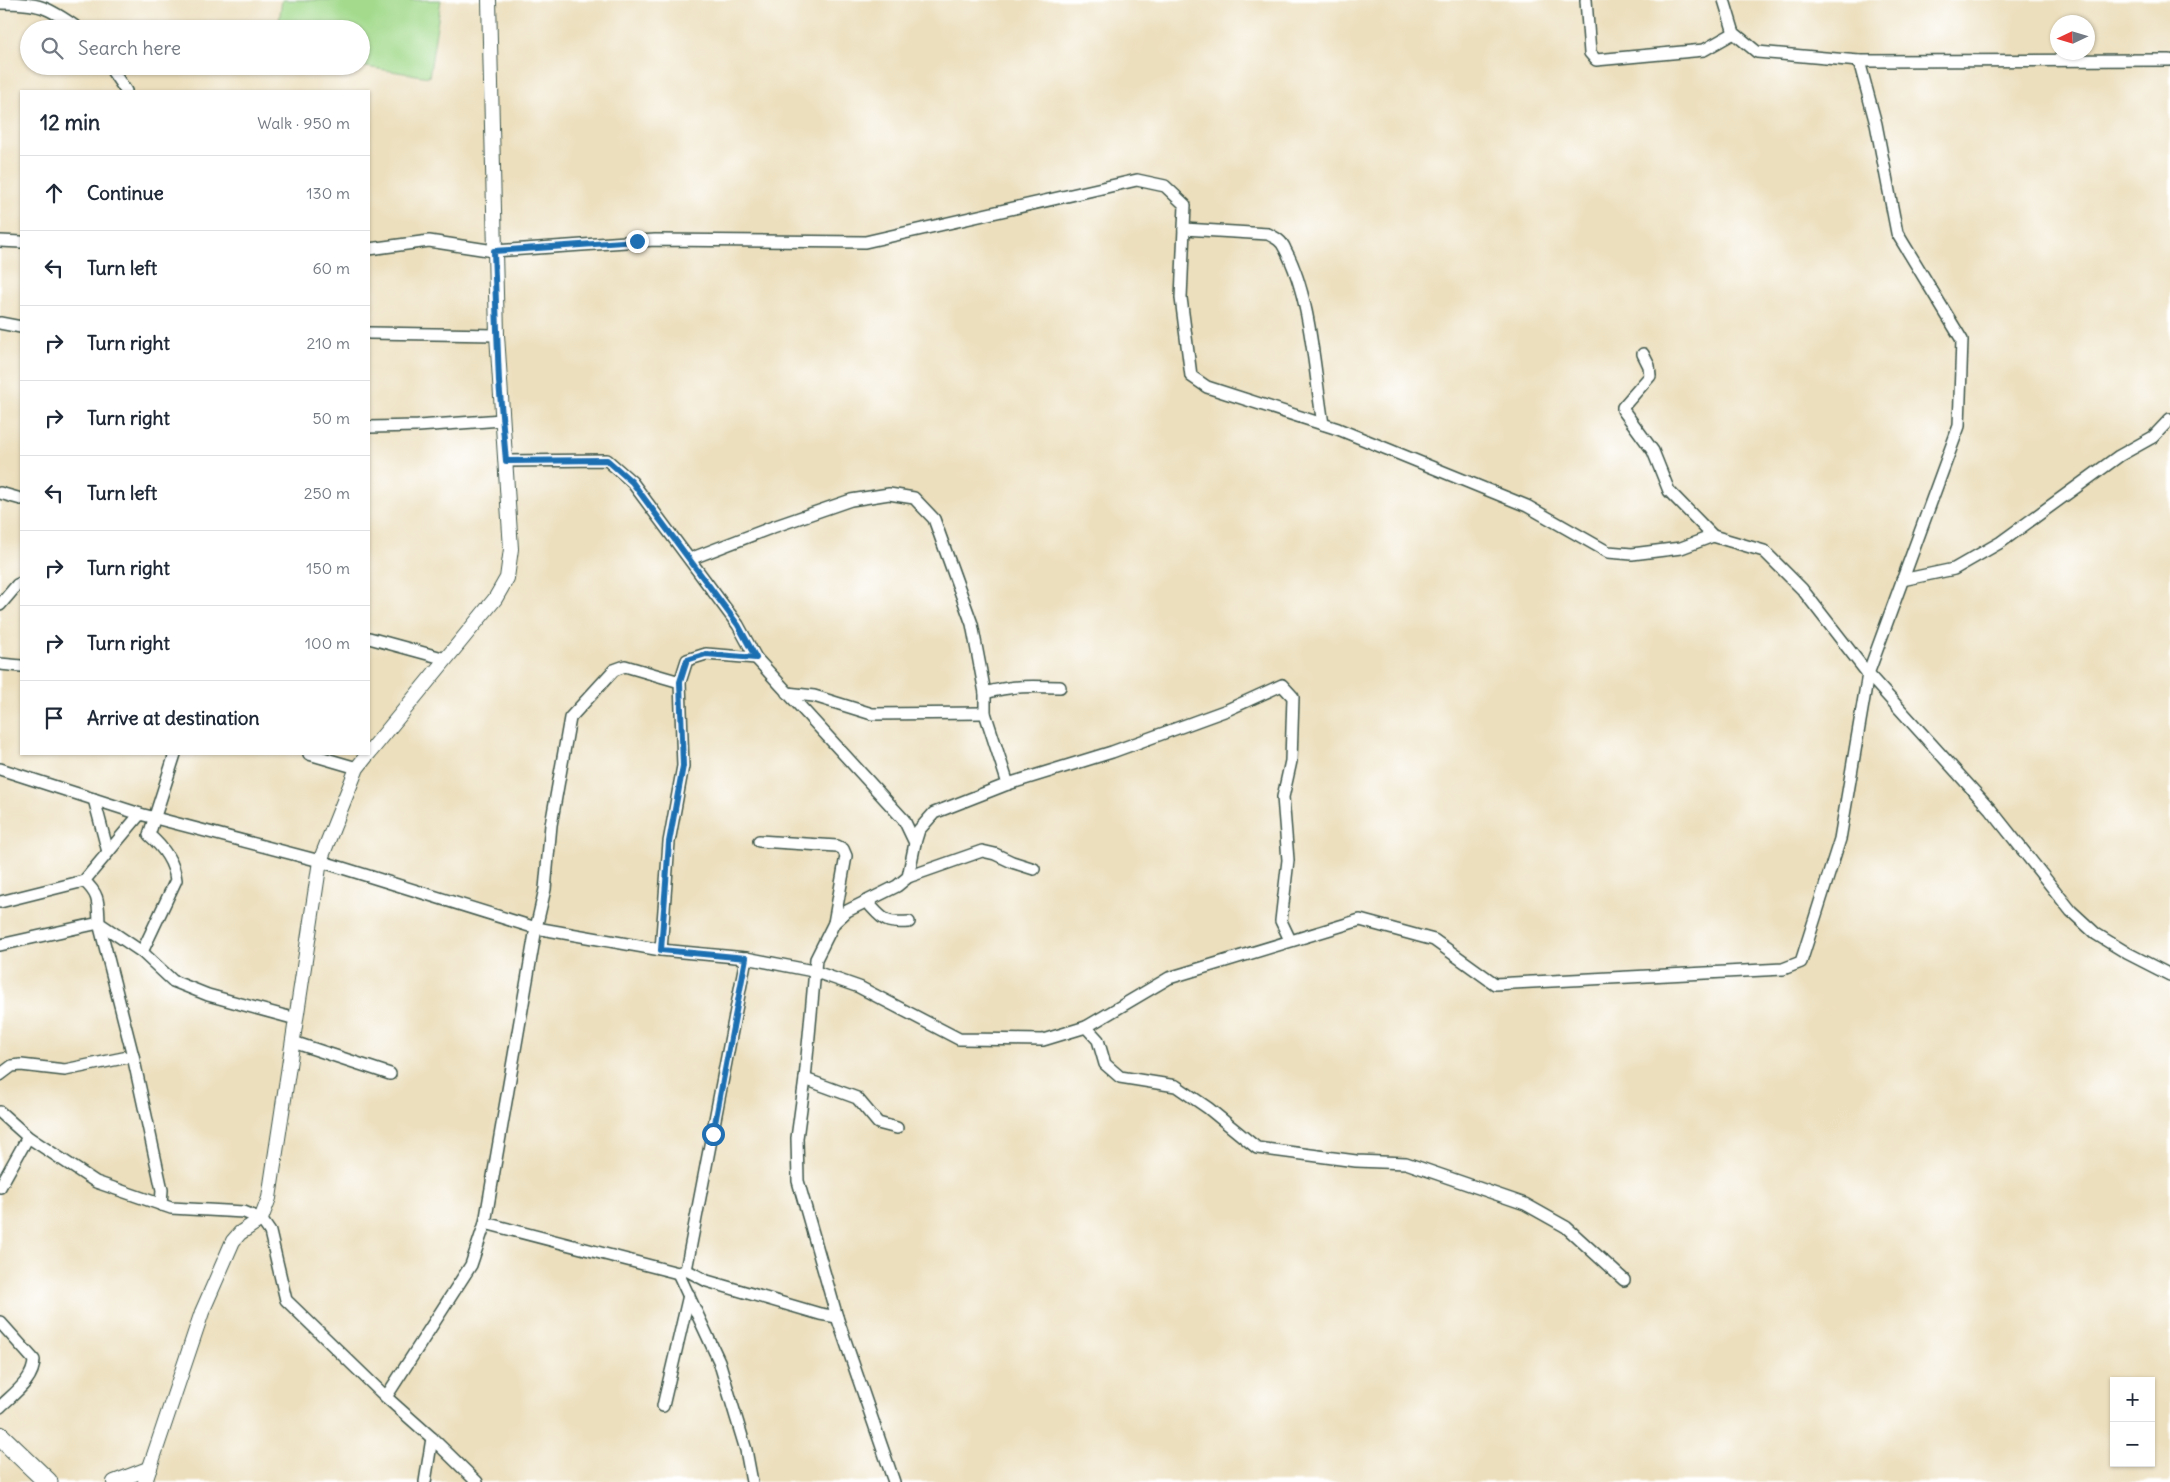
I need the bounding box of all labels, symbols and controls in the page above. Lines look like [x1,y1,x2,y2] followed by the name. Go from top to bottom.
[2050,15,2095,60] north arrow
[20,20,370,75] search box
[38,34,66,62] icon: search
[78,36,181,60] text: Search here
[40,109,100,136] text: 12 min
[257,113,350,133] text: Walk · 950 m
[40,179,68,207] icon: ahead
[87,181,164,205] text: Continue
[306,183,350,203] text: 130 m
[626,230,649,253] route end
[40,254,68,282] icon: left
[87,256,157,280] text: Turn left
[312,258,350,278] text: 60 m
[40,329,68,357] icon: right
[87,331,170,355] text: Turn right
[307,333,350,353] text: 210 m
[40,404,68,432] icon: right
[87,406,170,430] text: Turn right
[312,408,350,428] text: 50 m
[40,479,68,507] icon: left
[87,481,157,505] text: Turn left
[304,483,350,503] text: 250 m
[40,554,68,582] icon: right
[87,556,170,580] text: Turn right
[306,558,350,578] text: 150 m
[40,629,68,657] icon: right
[87,631,170,655] text: Turn right
[305,633,350,653] text: 100 m
[40,704,68,732] icon: arrive
[87,706,260,730] text: Arrive at destination
[702,1123,725,1146] route start
[2110,1377,2155,1467] map controls
[2110,1377,2155,1422] button: +
[2110,1422,2155,1467] button: −

